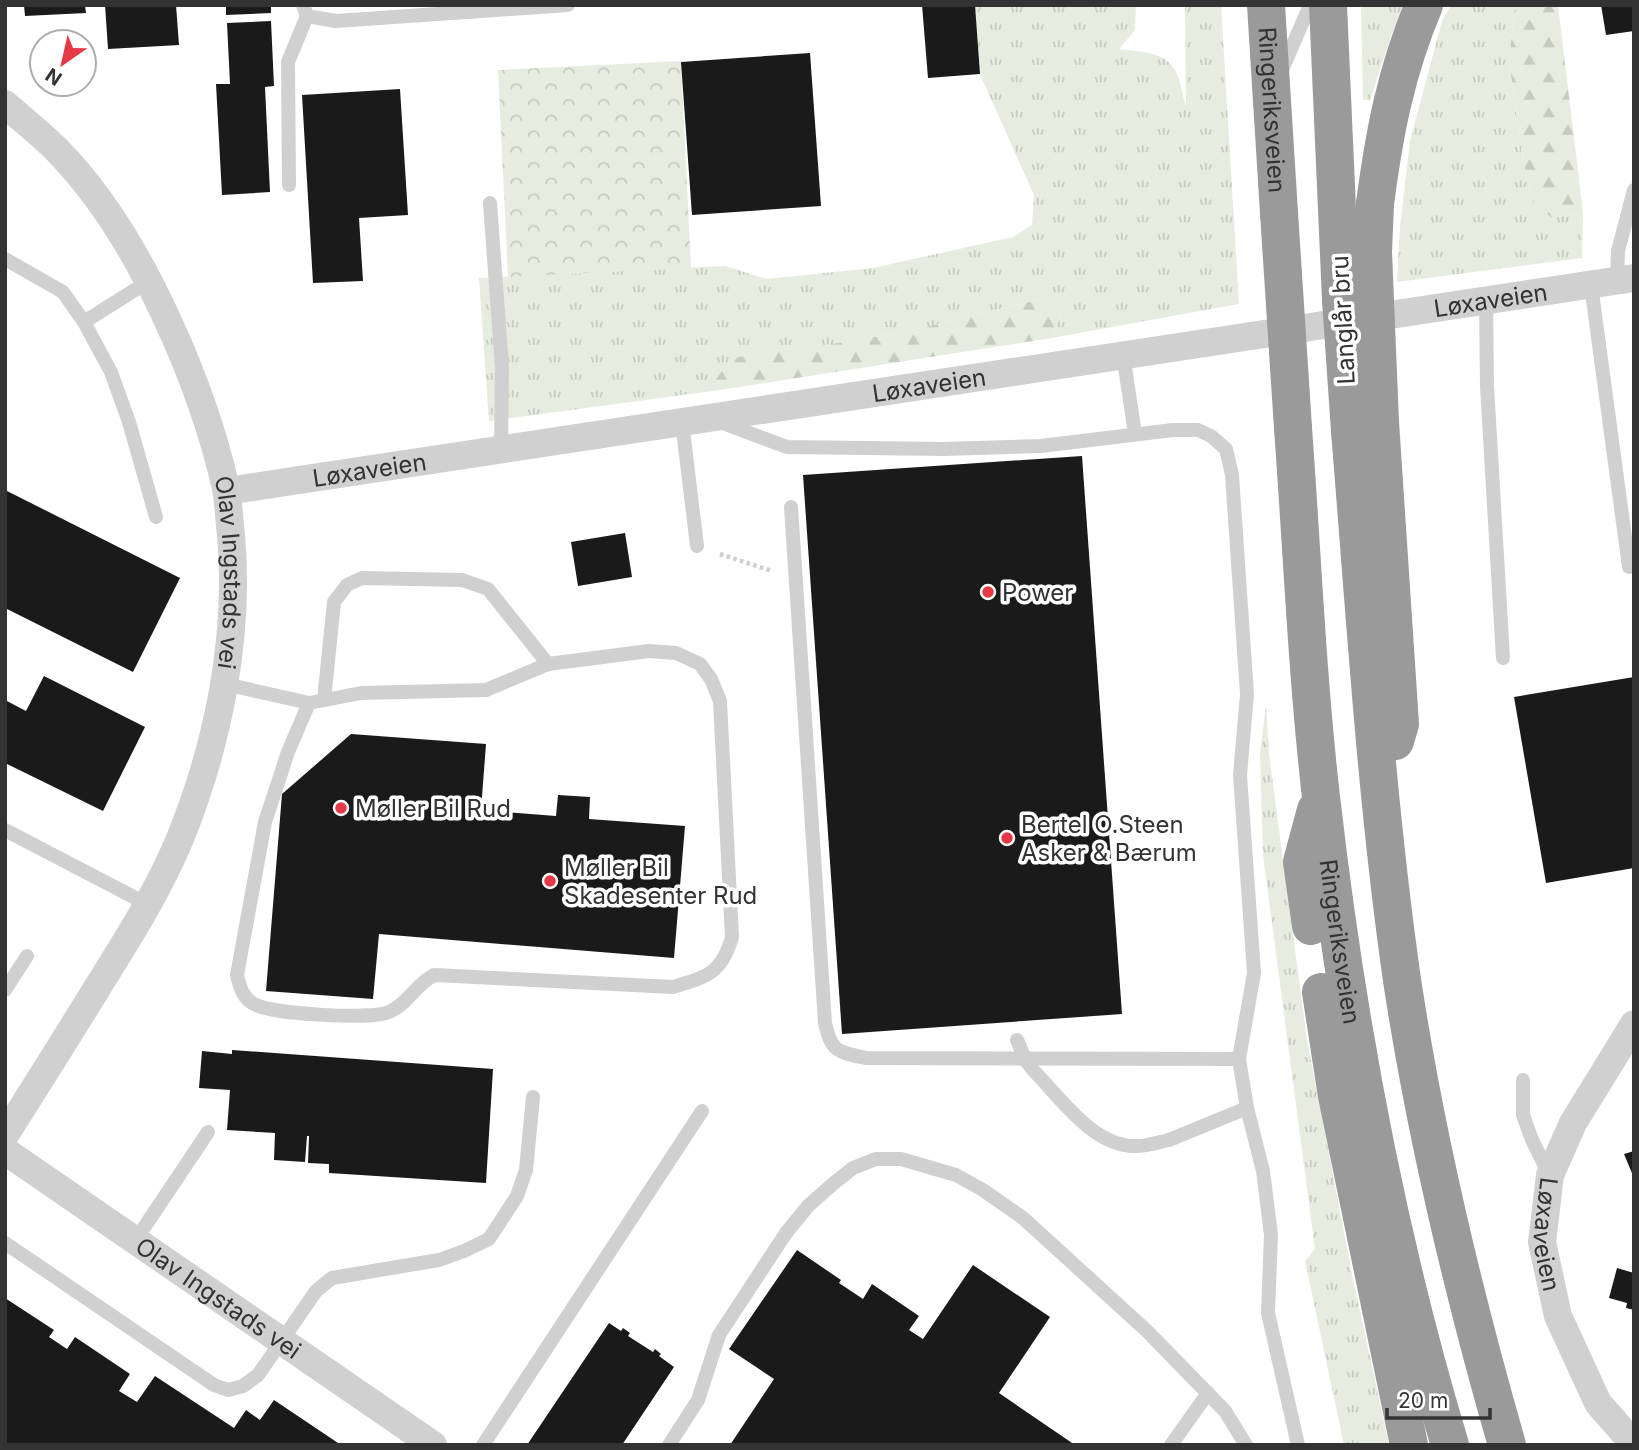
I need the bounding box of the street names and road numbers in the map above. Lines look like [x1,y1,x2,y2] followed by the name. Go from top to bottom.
[1253,26,1292,194] street label: Ringeriksveien
[1325,255,1361,385] street label: Langlår bru
[1432,277,1549,323] street label: Løxaveien
[870,362,988,408] street label: Løxaveien
[311,447,428,492] street label: Løxaveien
[209,473,248,671] street label: Olav Ingstads vei
[1314,857,1367,1026] street label: Ringeriksveien
[1527,1176,1567,1294] street label: Løxaveien
[130,1231,307,1365] street label: Olav Ingstads vei

